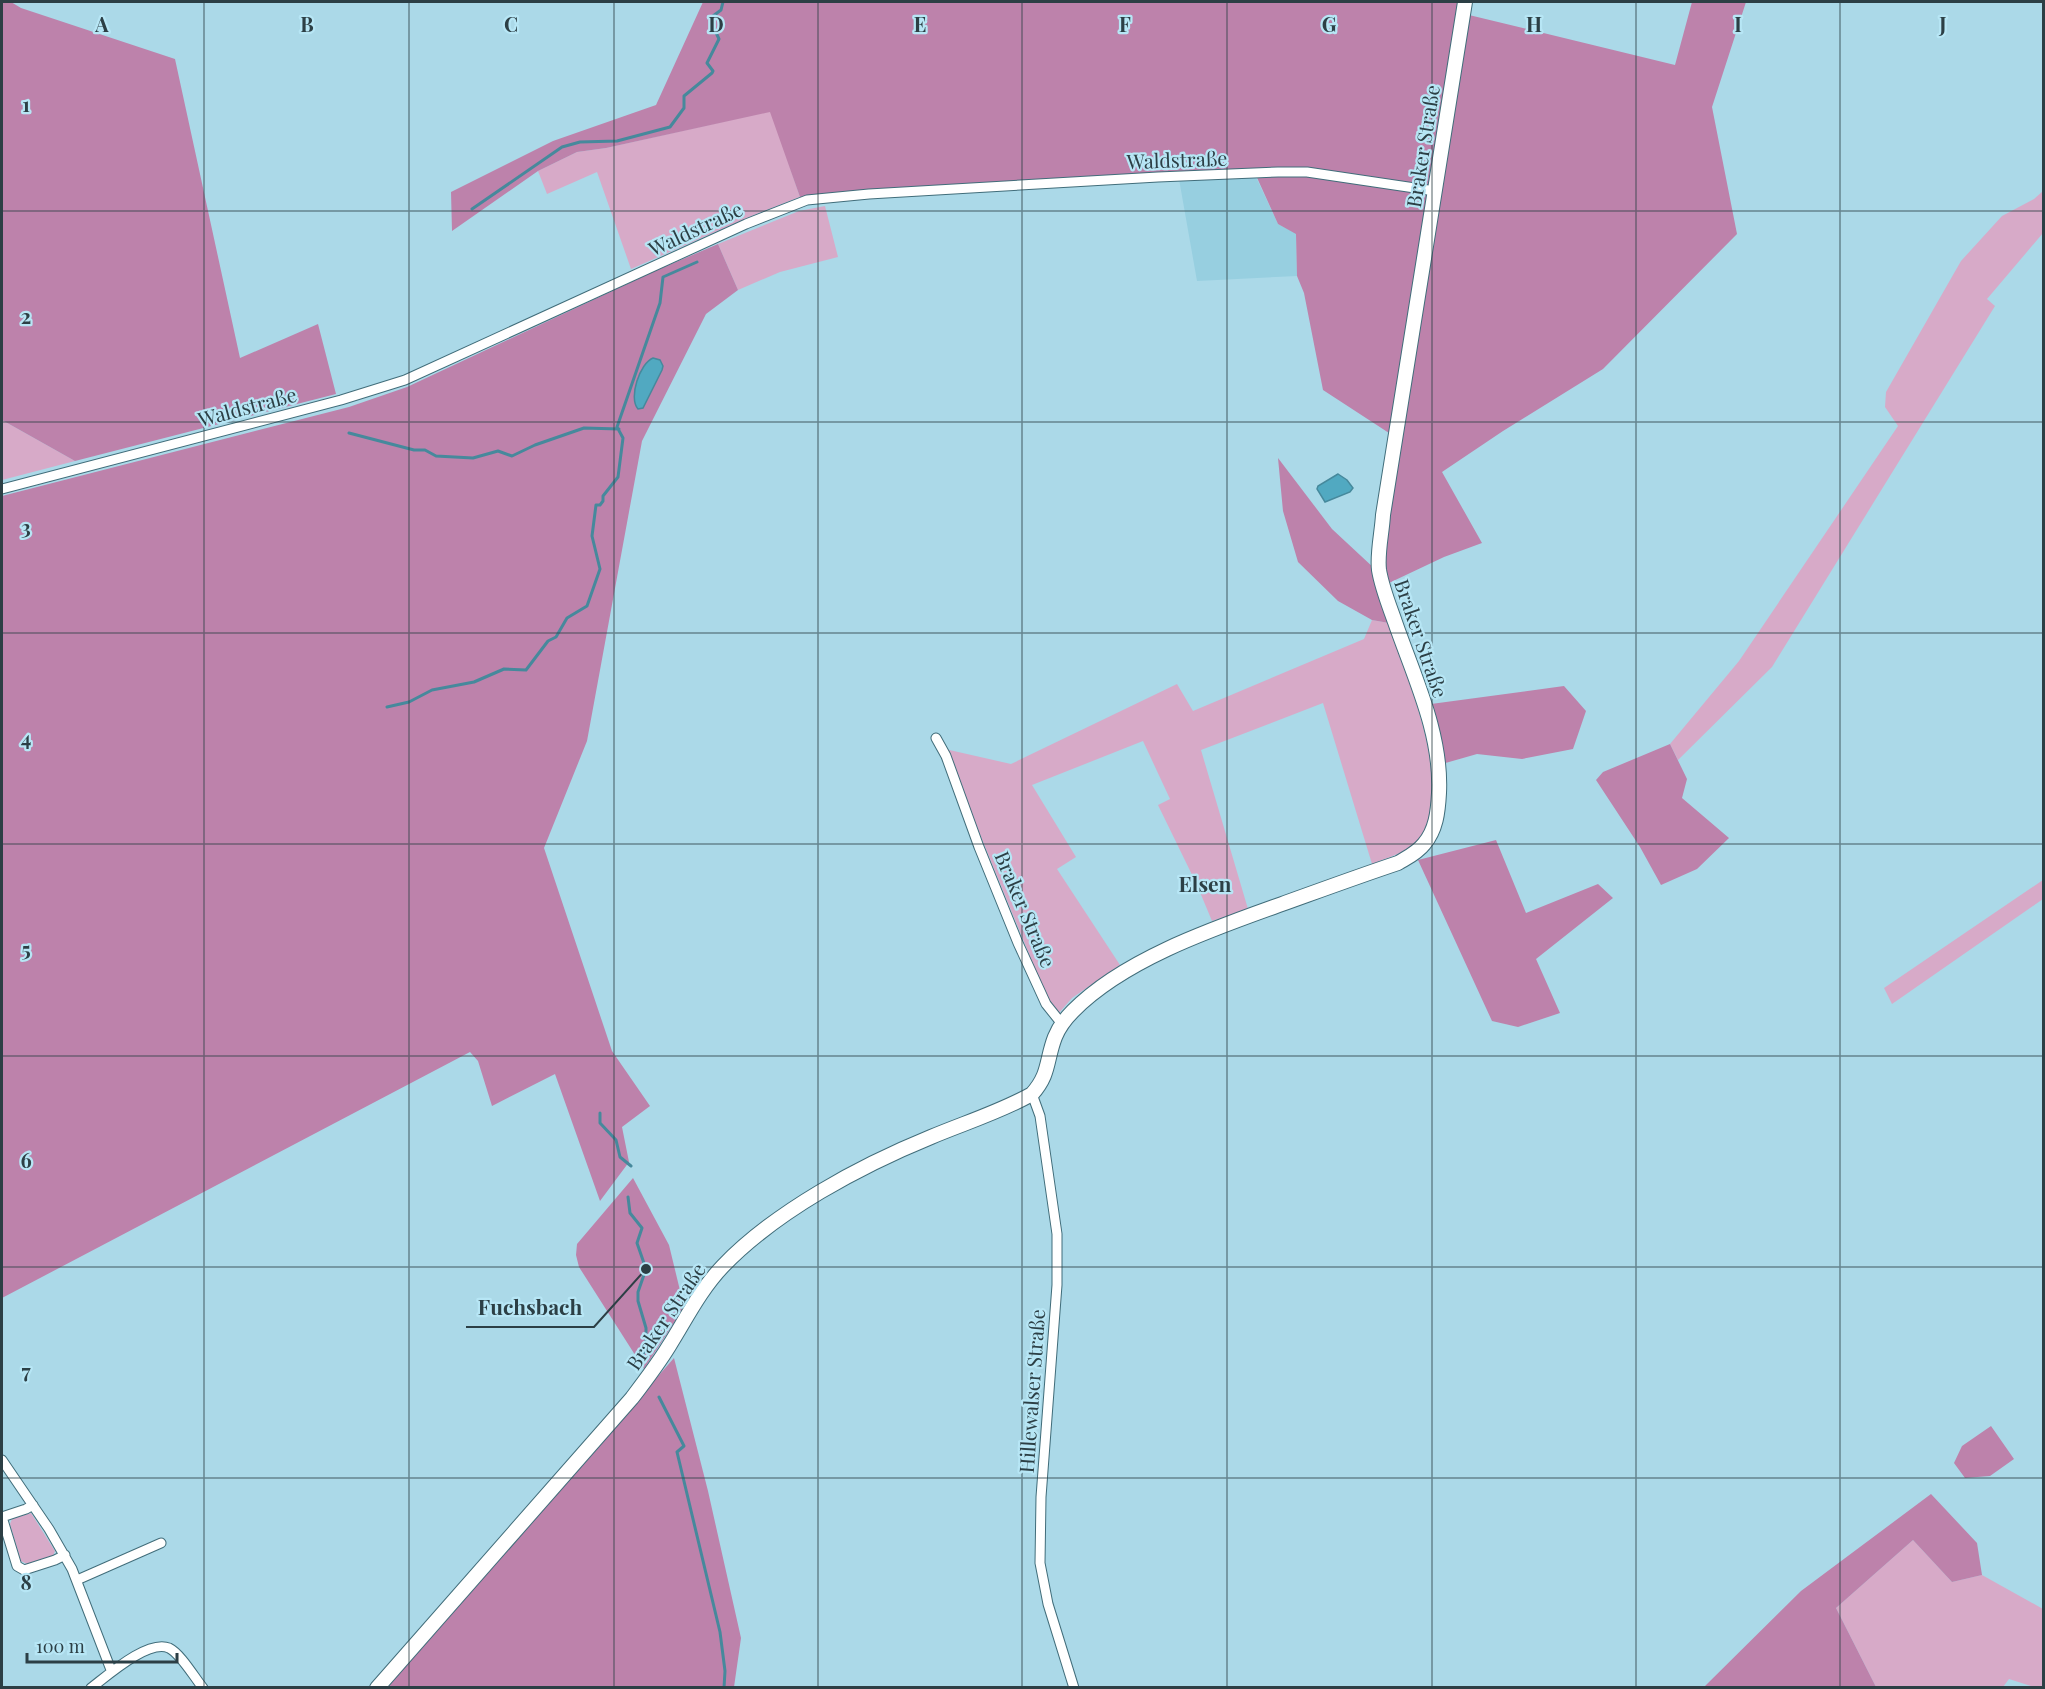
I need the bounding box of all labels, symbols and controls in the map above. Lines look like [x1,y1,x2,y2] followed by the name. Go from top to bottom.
[94,10,109,37] text: A
[300,10,314,37] text: B
[504,10,518,37] text: C
[708,10,724,37] text: D
[914,10,926,37] text: E
[1119,10,1131,37] text: F
[1322,10,1337,37] text: G
[1526,10,1542,37] text: H
[1734,10,1742,37] text: I
[1938,10,1947,37] text: J
[1399,83,1445,209] street label: Braker Straße
[22,90,30,117] text: 1
[1125,144,1228,174] street label: Waldstraße
[643,194,746,262] street label: Waldstraße
[21,302,31,329] text: 2
[194,380,299,432] street label: Waldstraße
[21,513,31,540] text: 3
[1389,575,1455,701] street label: Braker Straße
[21,724,31,751] text: 4
[989,847,1063,971] street label: Braker Straße
[1179,869,1232,897] district label: Elsen
[21,935,31,962] text: 5
[20,1146,32,1173] text: 6
[619,1257,711,1375] street label: Braker Straße
[466,1288,594,1327] callout: Fuchsbach
[478,1292,582,1320] text: Fuchsbach
[1012,1308,1050,1474] street label: Hillewalser Straße
[21,1357,31,1384] text: 7
[20,1568,32,1595] text: 8
[27,1626,177,1664] scale bar
[36,1634,85,1658] text: 100 m

